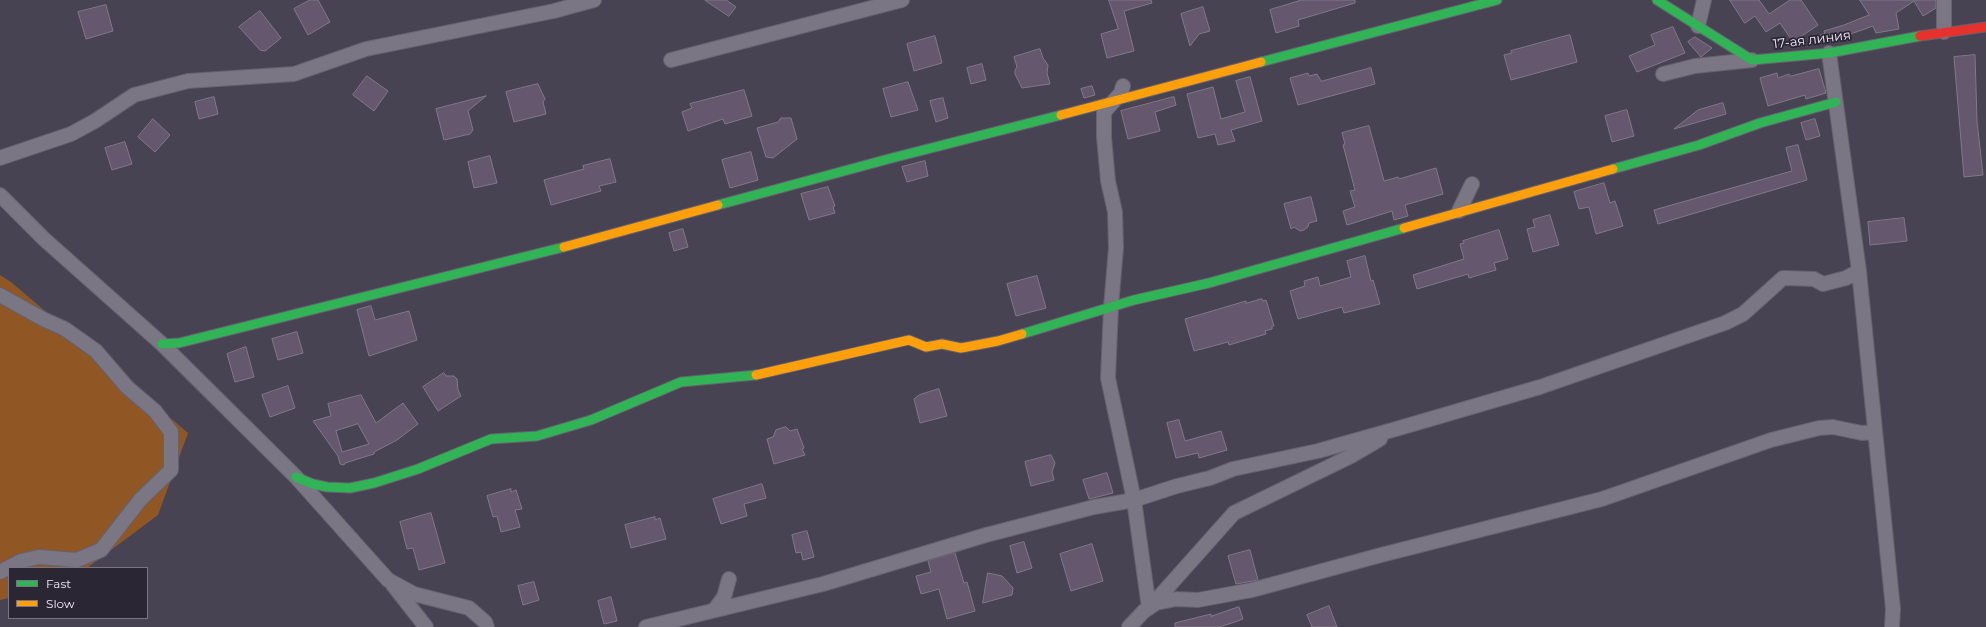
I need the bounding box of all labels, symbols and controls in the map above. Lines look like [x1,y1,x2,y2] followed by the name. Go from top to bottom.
[1772,27,1852,53] street label: 17-ая линия
[8,567,148,619] legend
[46,576,71,591] text: Fast
[46,596,75,611] text: Slow

